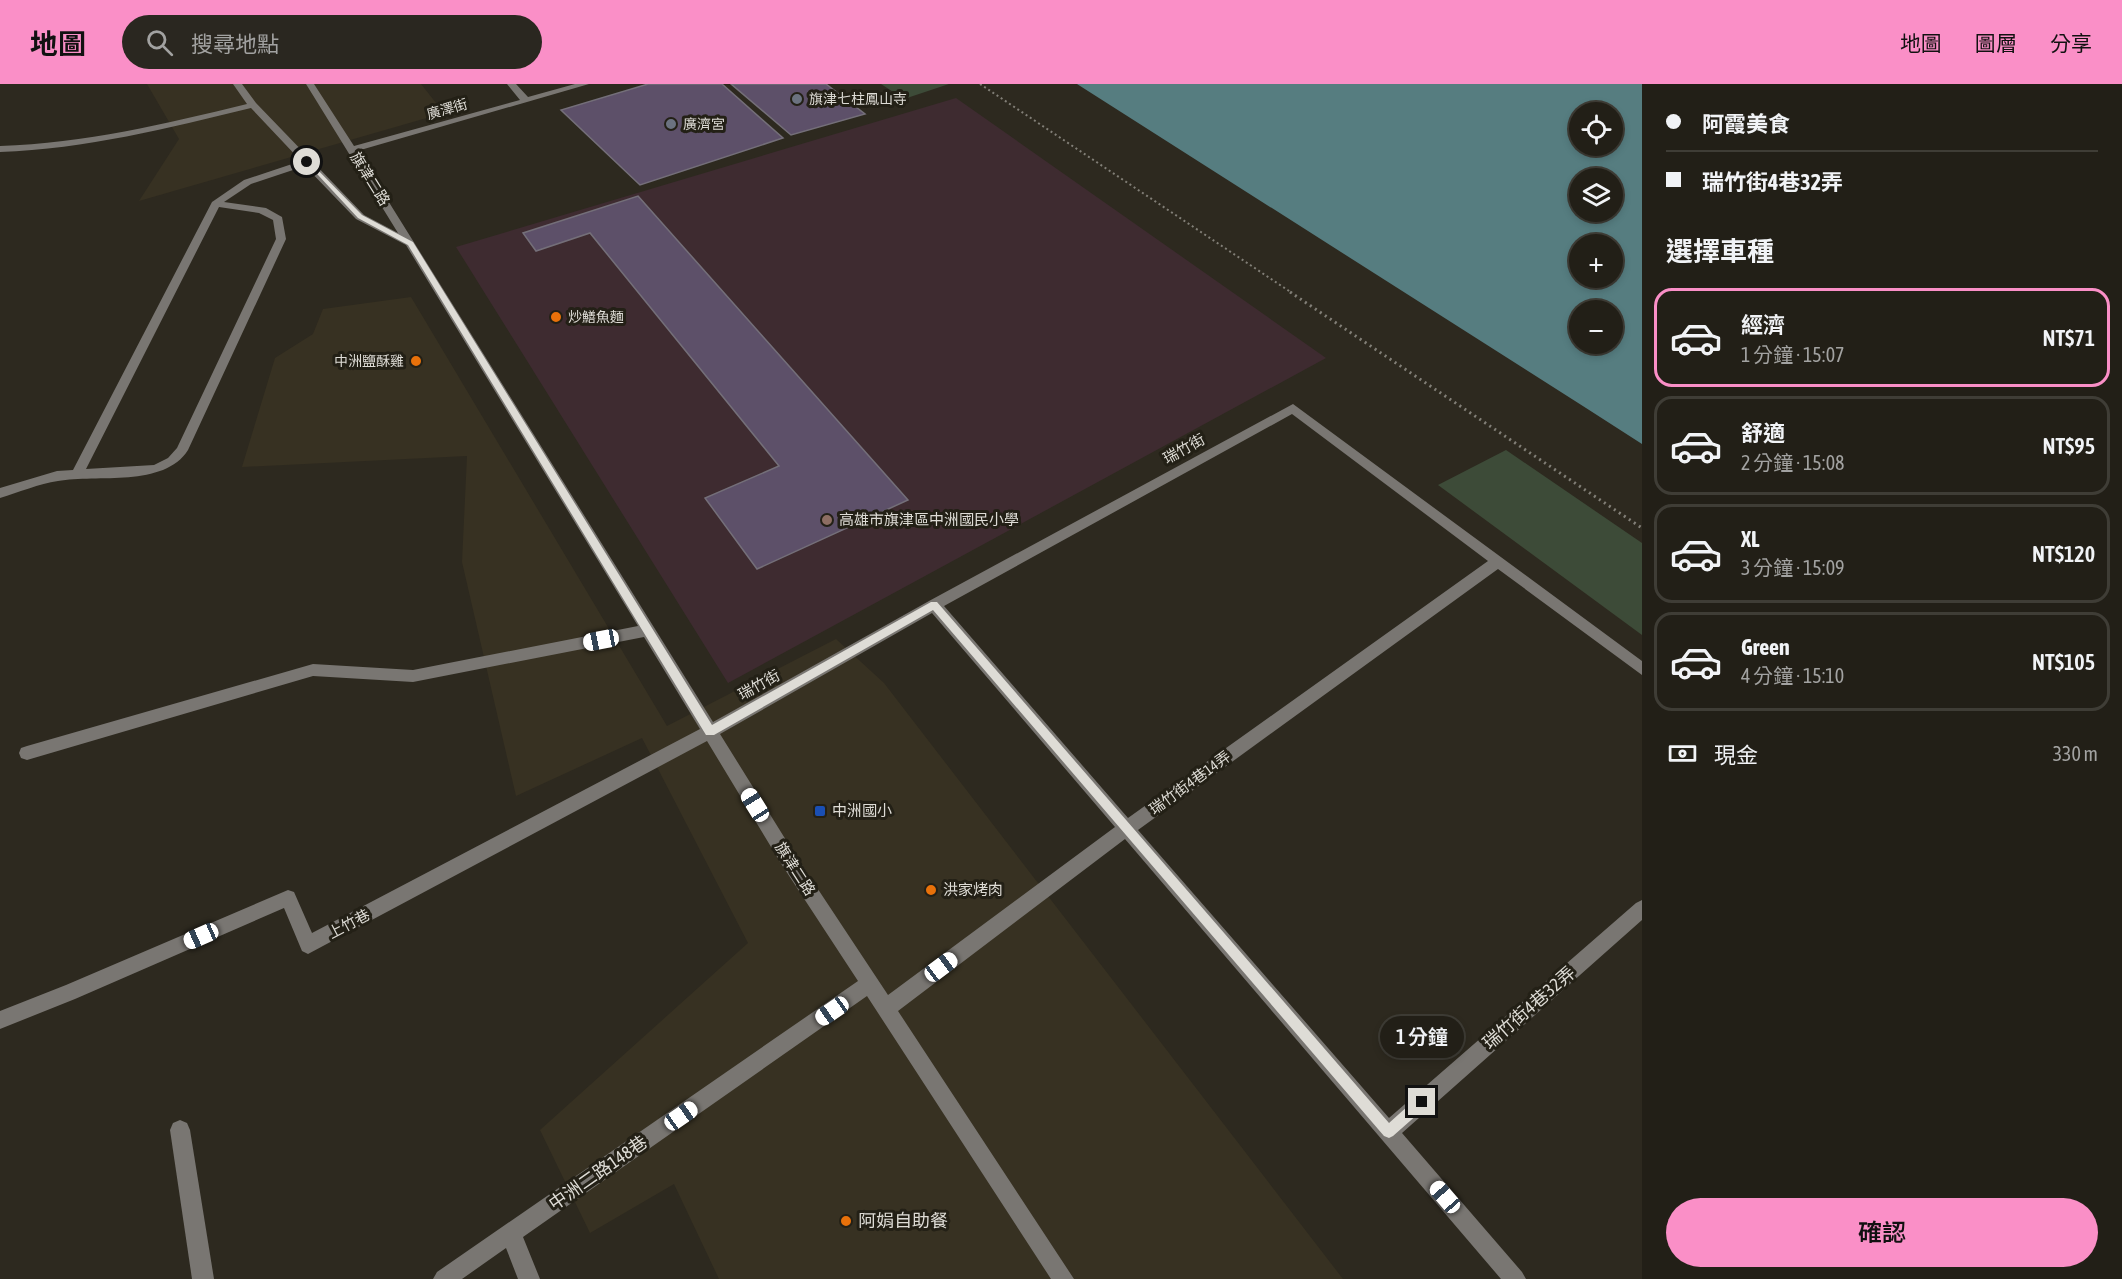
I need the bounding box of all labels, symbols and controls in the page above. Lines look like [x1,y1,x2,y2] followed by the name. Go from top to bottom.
[122,15,542,69] search box
[143,26,176,59] icon: search
[30,28,86,60] text: 地圖
[191,31,279,57] text: 搜尋地點
[1900,31,1942,55] text: 地圖
[1975,31,2017,55] text: 圖層
[2050,31,2092,55] text: 分享
[809,91,907,107] place label: 旗津七柱鳳山寺
[790,92,804,106] marker: 旗津七柱鳳山寺
[425,96,469,122] street label: 廣澤街
[1569,102,1623,354] map controls
[1569,102,1623,156] button: locate
[1702,111,1790,137] text: 阿霞美食
[683,116,725,132] place label: 廣濟宮
[664,117,678,131] marker: 廣濟宮
[293,148,320,175] route start
[347,149,394,209] street label: 旗津二路
[1569,168,1623,222] button: layers
[1702,169,1843,195] text: 瑞竹街4巷32弄
[1569,234,1623,288] button: +
[1666,236,1774,267] text: 選擇車種
[1569,300,1623,354] button: −
[568,309,624,325] place label: 炒鱔魚麵
[549,310,563,324] marker: 炒鱔魚麵
[1669,311,1723,365] icon: car
[1741,312,1785,338] text: 經濟
[2042,325,2095,351] text: NT$71
[1741,343,1844,366] text: 1 分鐘 · 15:07
[334,353,404,369] place label: 中洲鹽酥雞
[409,354,423,368] marker: 中洲鹽酥雞
[1669,419,1723,473] icon: car
[1741,420,1785,446] text: 舒適
[1160,430,1208,467] street label: 瑞竹街
[2042,433,2095,459] text: NT$95
[1741,451,1844,474] text: 2 分鐘 · 15:08
[839,511,1019,528] place label: 高雄市旗津區中洲國民小學
[820,513,834,527] marker: 高雄市旗津區中洲國民小學
[1741,526,1759,552] text: XL
[1669,527,1723,581] icon: car
[2032,541,2095,567] text: NT$120
[1741,556,1844,579] text: 3 分鐘 · 15:09
[582,628,620,652] car
[1741,634,1790,660] text: Green
[1669,635,1723,689] icon: car
[2032,649,2095,675] text: NT$105
[1741,664,1844,687] text: 4 分鐘 · 15:10
[735,666,783,703] street label: 瑞竹街
[1666,737,1699,770] icon: cash
[1714,742,1758,768] text: 現金
[2053,742,2098,765] text: 330 m
[1146,747,1234,818] street label: 瑞竹街4巷14弄
[738,785,772,825] car
[832,802,892,819] place label: 中洲國小
[813,804,827,818] marker: 中洲國小
[772,839,819,899] street label: 旗津二路
[943,881,1003,898] place label: 洪家烤肉
[924,883,938,897] marker: 洪家烤肉
[325,905,373,942] street label: 上竹巷
[181,920,221,952] car
[921,949,961,985] car
[1478,962,1579,1053] street label: 瑞竹街4巷32弄
[812,993,852,1029] car
[1380,1015,1464,1057] callout: 1 分鐘
[1396,1025,1448,1048] text: 1 分鐘
[1408,1088,1435,1115] route end
[661,1098,701,1134] car
[544,1131,651,1214] street label: 中洲二路148巷
[1426,1178,1464,1216] car
[1666,1198,2098,1267] button: 確認
[858,1210,948,1231] place label: 阿娟自助餐
[839,1214,853,1228] marker: 阿娟自助餐

